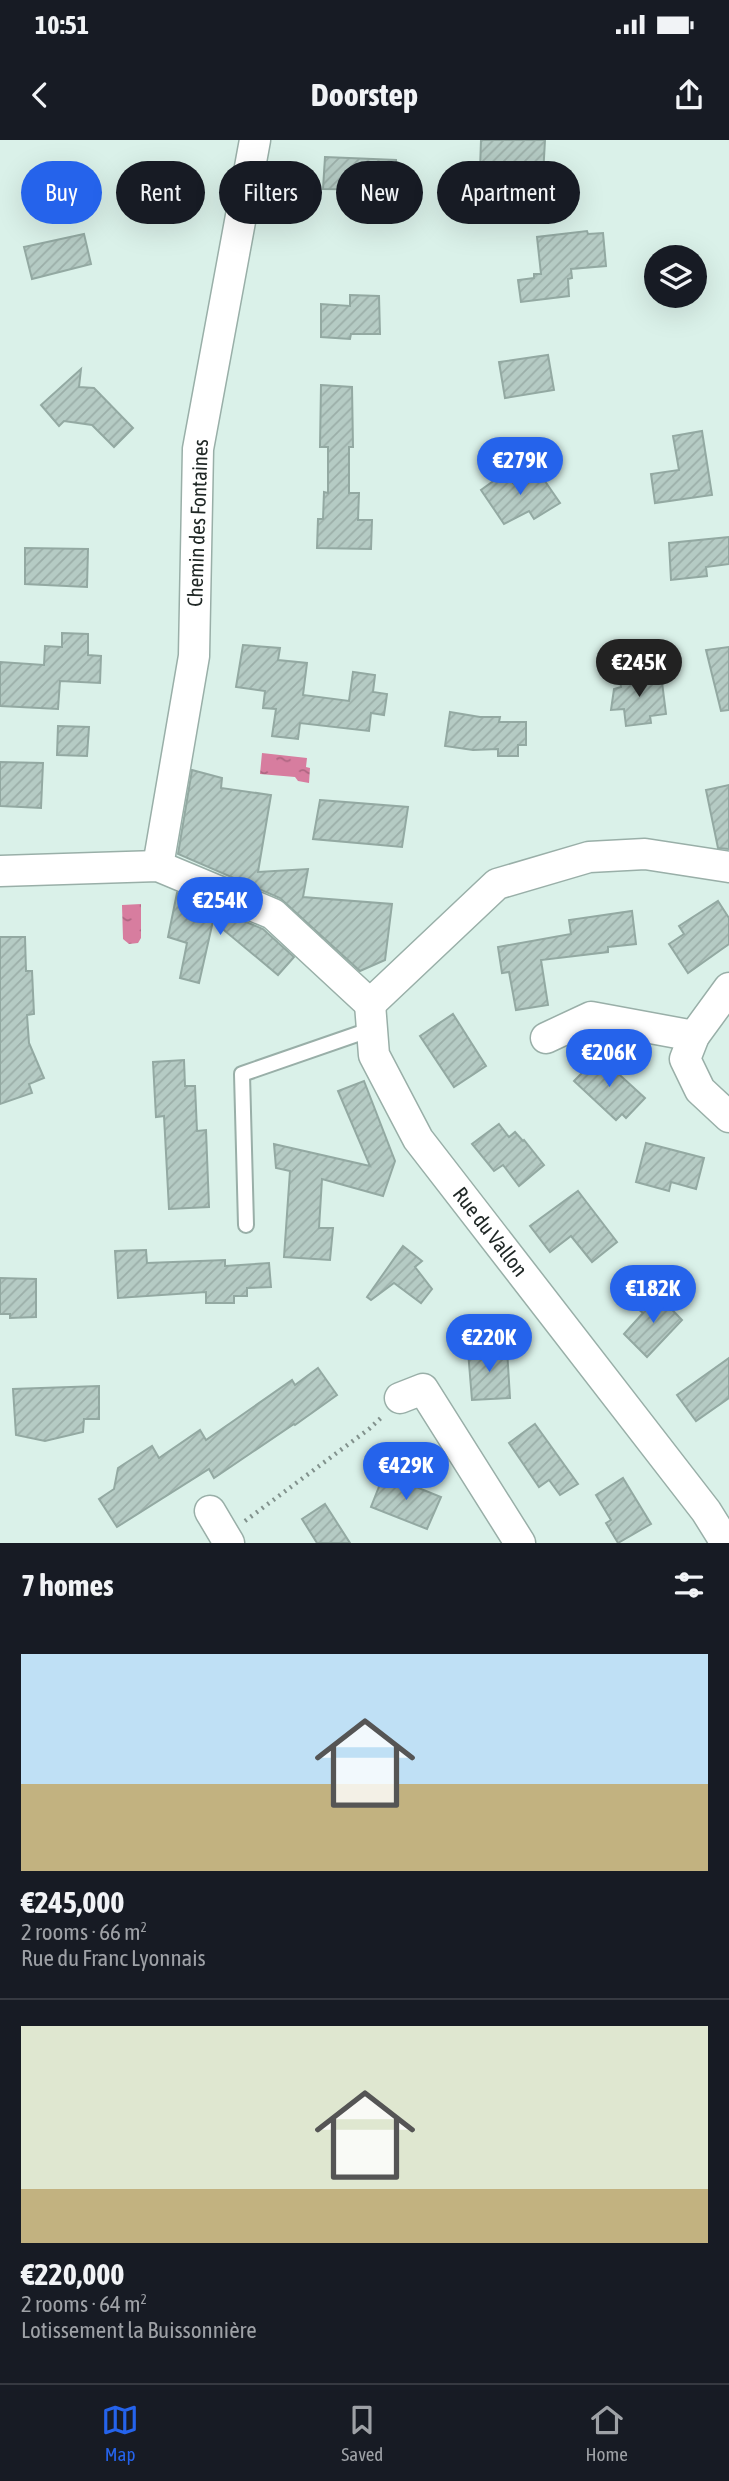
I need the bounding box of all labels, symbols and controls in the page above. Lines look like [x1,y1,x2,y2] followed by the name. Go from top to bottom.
[35,10,89,40] text: 10:51
[21,76,59,114] icon: back
[311,76,418,113] text: Doorstep
[670,76,708,114] icon: share
[21,161,102,224] chip: Buy
[116,161,205,224] chip: Rent
[219,161,322,224] chip: Filters
[336,161,423,224] chip: New
[437,161,580,224] chip: Apartment
[644,245,707,308] map controls
[644,245,707,308] button: layers
[471,438,569,497] pin: €279K
[182,439,212,607] street label: Chemin des Fontaines
[493,447,547,473] text: €279K
[590,640,688,699] pin: €245K
[612,649,666,675] text: €245K
[171,878,269,937] pin: €254K
[193,887,247,913] text: €254K
[560,1030,658,1089] pin: €206K
[582,1039,636,1065] text: €206K
[449,1182,533,1281] street label: Rue du Vallon
[604,1266,702,1325] pin: €182K
[626,1275,680,1301] text: €182K
[440,1314,538,1374] pin: €220K
[462,1324,516,1350] text: €220K
[357,1442,455,1502] pin: €429K
[379,1452,433,1478] text: €429K
[670,1566,708,1604] icon: filters
[21,1568,114,1602] text: 7 homes
[302,1700,428,1826] icon: home
[21,1885,124,1919] text: €245,000
[21,1919,147,1945] text: 2 rooms · 66 m²
[21,1945,206,1971] text: Rue du Franc Lyonnais
[302,2072,428,2198] icon: home
[21,2257,124,2291] text: €220,000
[21,2291,147,2317] text: 2 rooms · 64 m²
[21,2317,257,2343] text: Lotissement la Buissonnière
[101,2401,139,2465] tab: Map
[341,2401,383,2465] tab: Saved
[586,2401,628,2465] tab: Home

